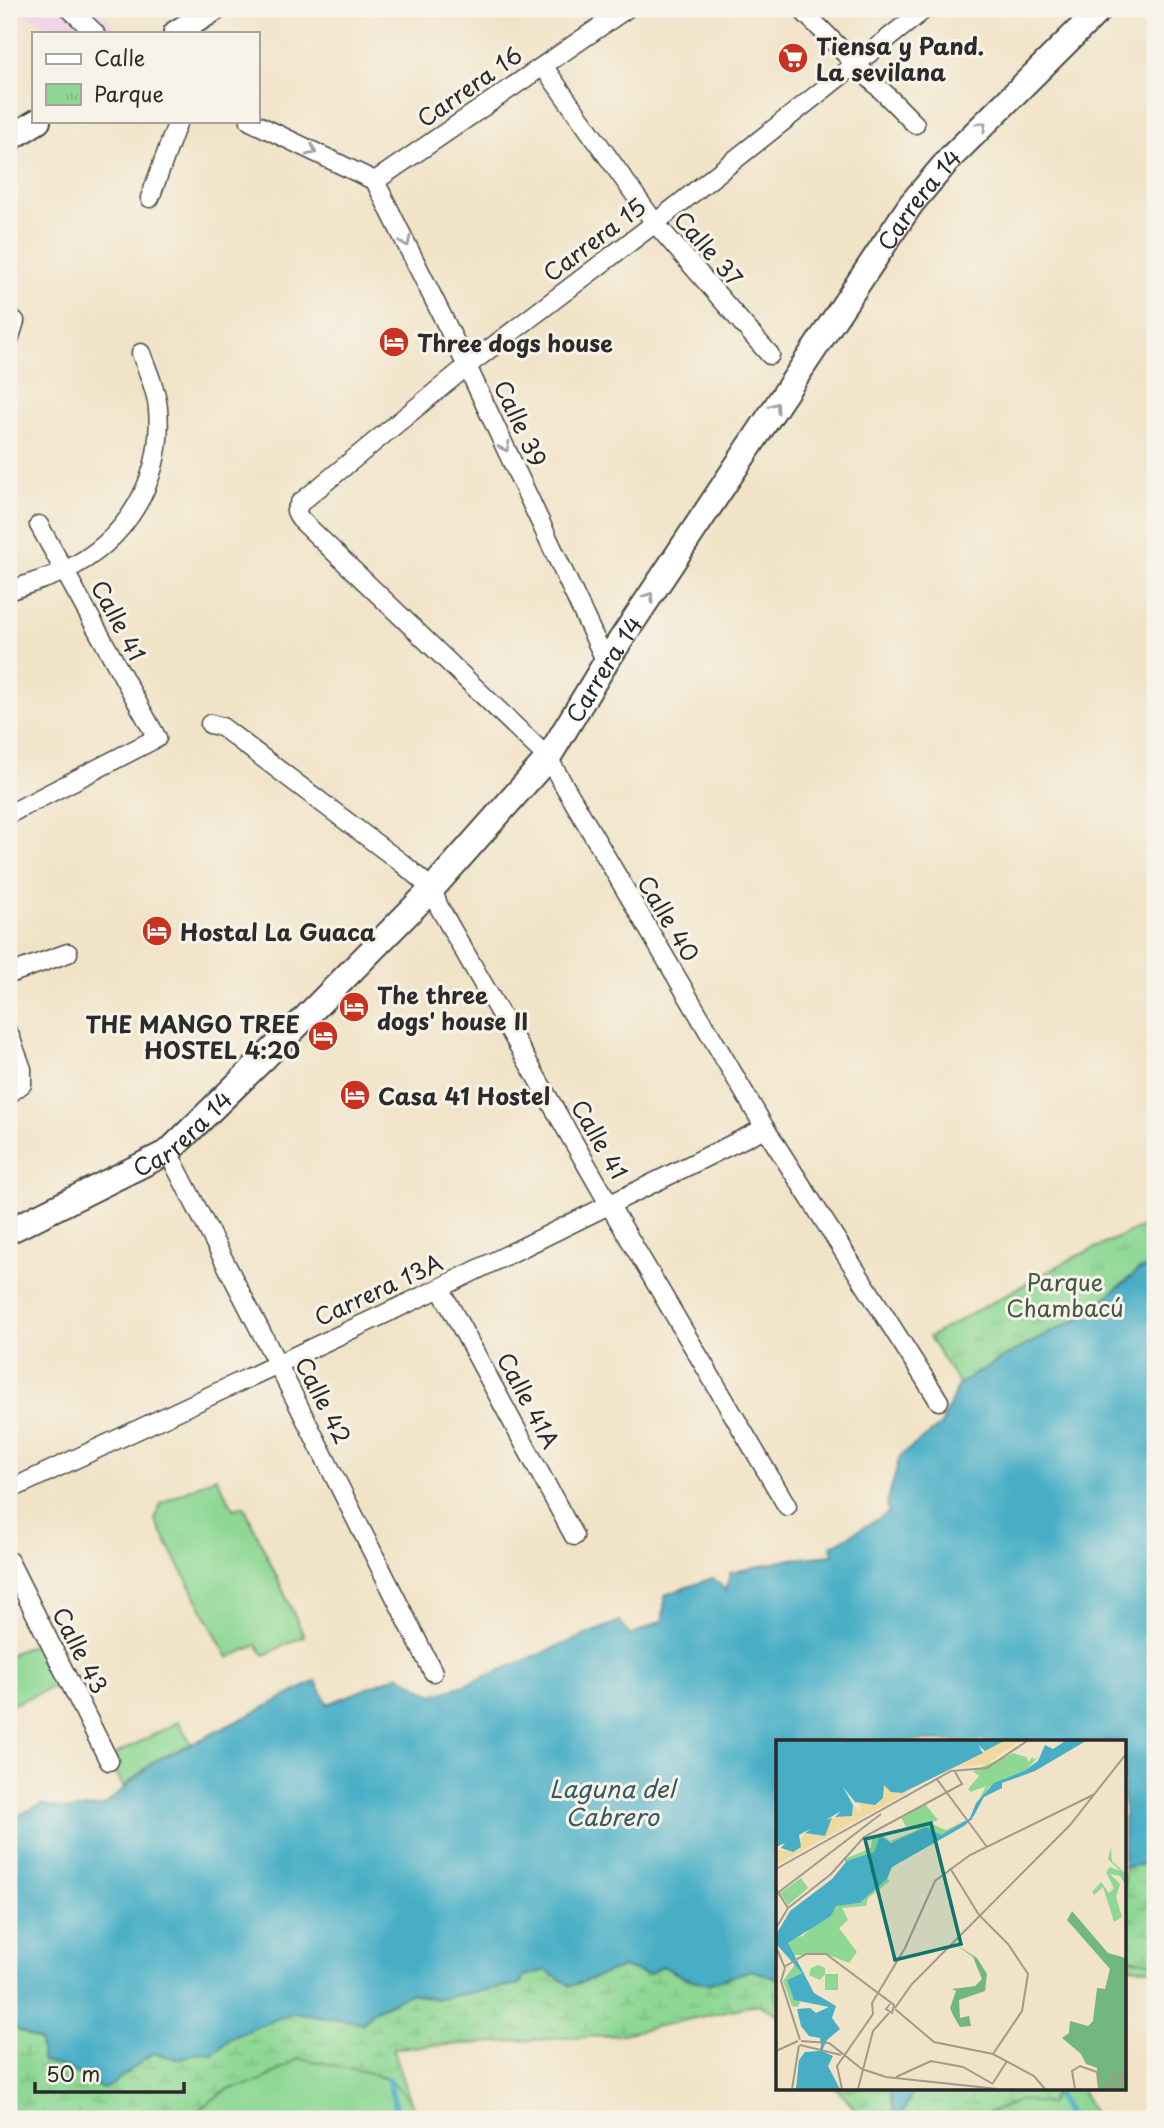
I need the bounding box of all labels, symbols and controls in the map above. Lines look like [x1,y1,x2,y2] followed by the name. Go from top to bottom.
[816,28,984,89] place label: Tiensa y Pand. La sevilana
[32,32,259,122] legend
[409,37,529,135] street label: Carrera 16
[94,41,145,73] text: Calle
[776,41,810,75] supermarket icon: Tiensa y Pand. La sevilana
[94,77,164,109] text: Parque
[974,122,986,134] one-way arrow
[868,140,968,257] street label: Carrera 14
[305,142,317,156] one-way arrow
[535,189,653,289] street label: Carrera 15
[666,202,752,294] street label: Calle 37
[397,235,411,247] one-way arrow
[377,325,411,359] hotel icon: Three dogs house
[417,325,613,360] place label: Three dogs house
[486,374,556,472] street label: Calle 39
[767,402,780,415] one-way arrow
[497,440,511,452] one-way arrow
[83,573,155,667] street label: Calle 41
[641,591,654,604] one-way arrow
[556,608,650,729] street label: Carrera 14
[629,868,709,968] street label: Calle 40
[140,914,174,948] hotel icon: Hostal La Guaca
[180,914,376,949] place label: Hostal La Guaca
[377,977,528,1038] place label: The three dogs' house II
[337,990,371,1024] hotel icon: The three dogs' house II
[86,1006,300,1067] place label: THE MANGO TREE HOSTEL 4:20
[306,1019,340,1053] hotel icon: THE MANGO TREE HOSTEL 4:20
[338,1078,372,1112] hotel icon: Casa 41 Hostel
[378,1078,550,1113] place label: Casa 41 Hostel
[126,1082,239,1184] street label: Carrera 14
[563,1092,637,1186] street label: Calle 41
[308,1244,448,1334] street label: Carrera 13A
[1006,1264,1124,1325] park label: Parque Chambacú
[489,1346,569,1454] street label: Calle 41A
[287,1350,361,1450] street label: Calle 42
[44,1601,118,1699] street label: Calle 43
[776,1740,1126,2090] inset map
[549,1770,678,1834] water label: Laguna del Cabrero
[35,2051,184,2095] scale bar
[46,2057,100,2089] text: 50 m

